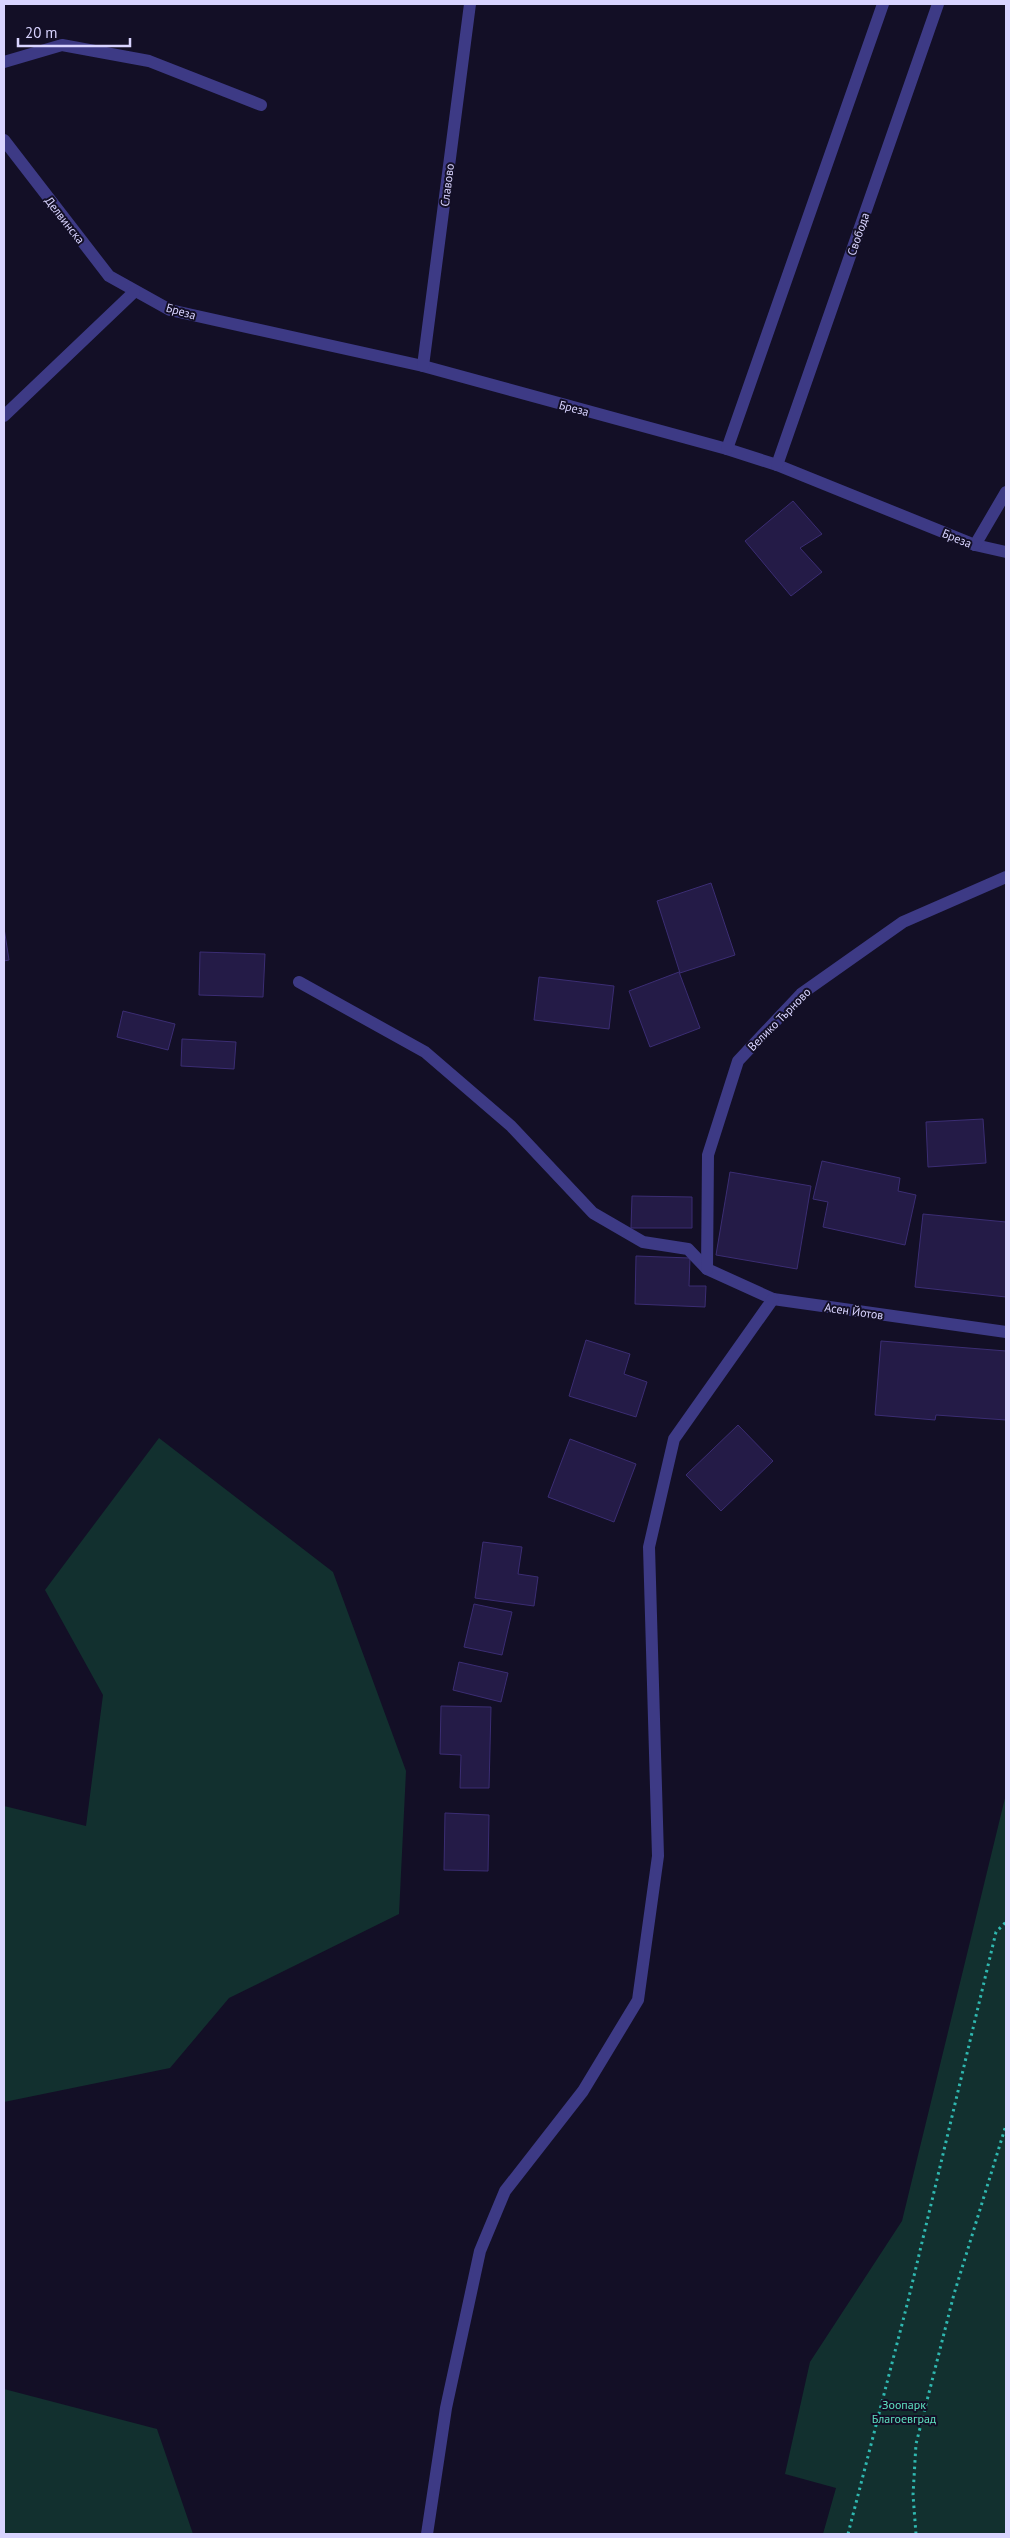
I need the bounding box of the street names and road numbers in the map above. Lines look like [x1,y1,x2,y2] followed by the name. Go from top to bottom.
[437,163,457,207] street label: Славово
[42,193,88,247] street label: Делвинска
[844,210,872,257] street label: Свобода
[164,300,198,322] street label: Бреза
[557,397,591,419] street label: Бреза
[940,525,974,551] street label: Бреза
[744,984,814,1054] street label: Велико Търново
[824,1299,884,1323] street label: Асен Йотов

